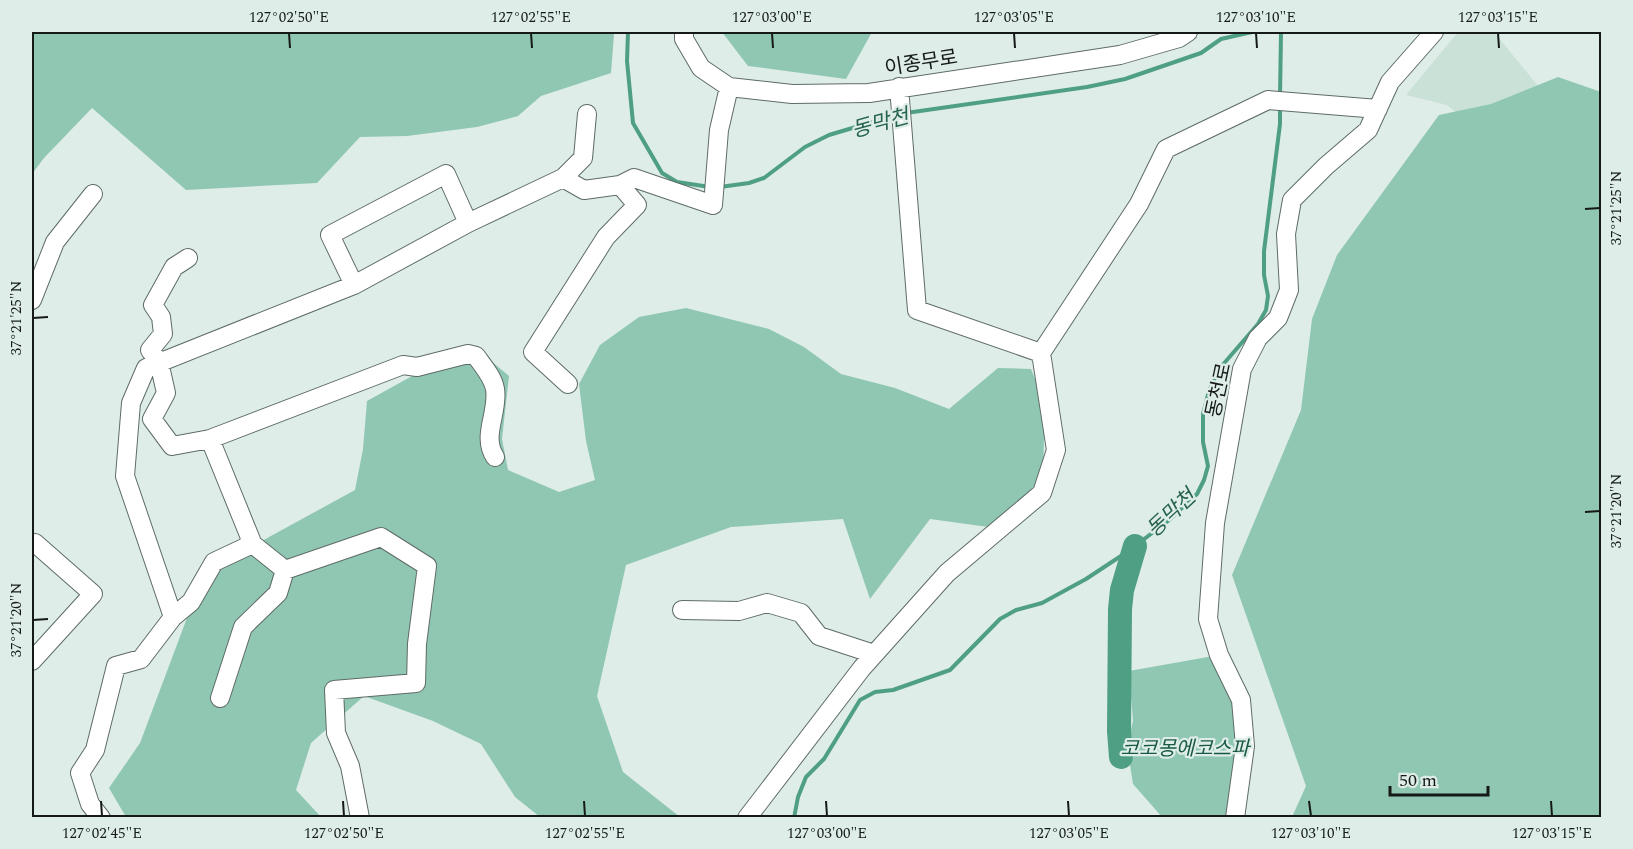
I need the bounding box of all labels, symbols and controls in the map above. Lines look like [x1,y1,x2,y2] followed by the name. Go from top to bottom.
[249,6,329,29] text: 127°02'50"E
[491,6,571,29] text: 127°02'55"E
[732,6,812,29] text: 127°03'00"E
[974,6,1054,29] text: 127°03'05"E
[1216,6,1296,29] text: 127°03'10"E
[1458,6,1538,29] text: 127°03'15"E
[882,42,960,84] street label: 이종무로
[848,100,915,147] water label: 동막천
[1605,170,1628,246] text: 37°21'25"N
[5,280,28,356] text: 37°21'25"N
[1199,360,1239,420] street label: 동천로
[1605,473,1628,549] text: 37°21'20"N
[1140,480,1206,545] water label: 동막천
[5,582,28,658] text: 37°21'20"N
[1121,734,1252,764] park label: 코코몽에코스파
[1390,759,1488,797] scale bar
[1399,767,1437,794] text: 50 m
[62,822,142,845] text: 127°02'45"E
[304,822,384,845] text: 127°02'50"E
[545,822,625,845] text: 127°02'55"E
[787,822,867,845] text: 127°03'00"E
[1029,822,1109,845] text: 127°03'05"E
[1271,822,1351,845] text: 127°03'10"E
[1512,822,1592,845] text: 127°03'15"E

